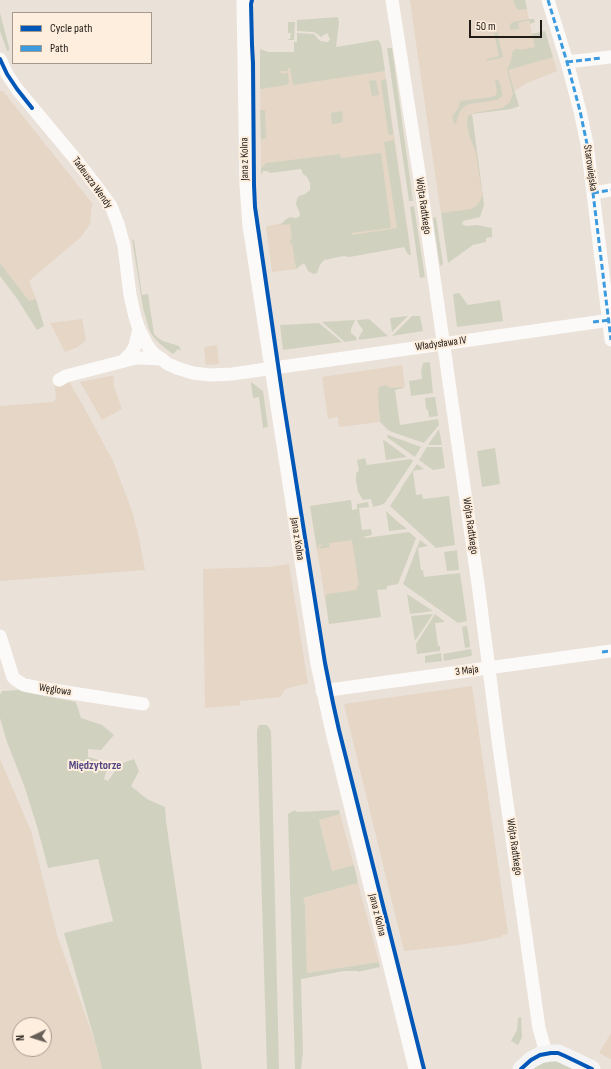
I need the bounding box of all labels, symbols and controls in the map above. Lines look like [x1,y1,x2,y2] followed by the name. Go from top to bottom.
[12,12,152,64] legend
[471,12,544,38] scale bar
[476,19,496,34] text: 50 m
[50,21,92,36] text: Cycle path
[50,41,68,56] text: Path
[238,137,252,181] street label: Jana z Kolna
[580,144,600,192] street label: Starowiejska
[69,155,115,211] street label: Tadeusza Wendy
[412,177,434,235] street label: Wójta Radtkego
[415,334,467,354] street label: Władysława IV
[459,497,481,555] street label: Wójta Radtkego
[287,517,307,561] street label: Jana z Kolna
[455,663,479,679] street label: 3 Maja
[38,681,72,699] street label: Węglowa
[69,759,121,773] district label: Międzytorze
[503,818,525,876] street label: Wójta Radtkego
[365,892,389,938] street label: Jana z Kolna
[12,1017,52,1057] north arrow
[14,1034,27,1041] text: N

